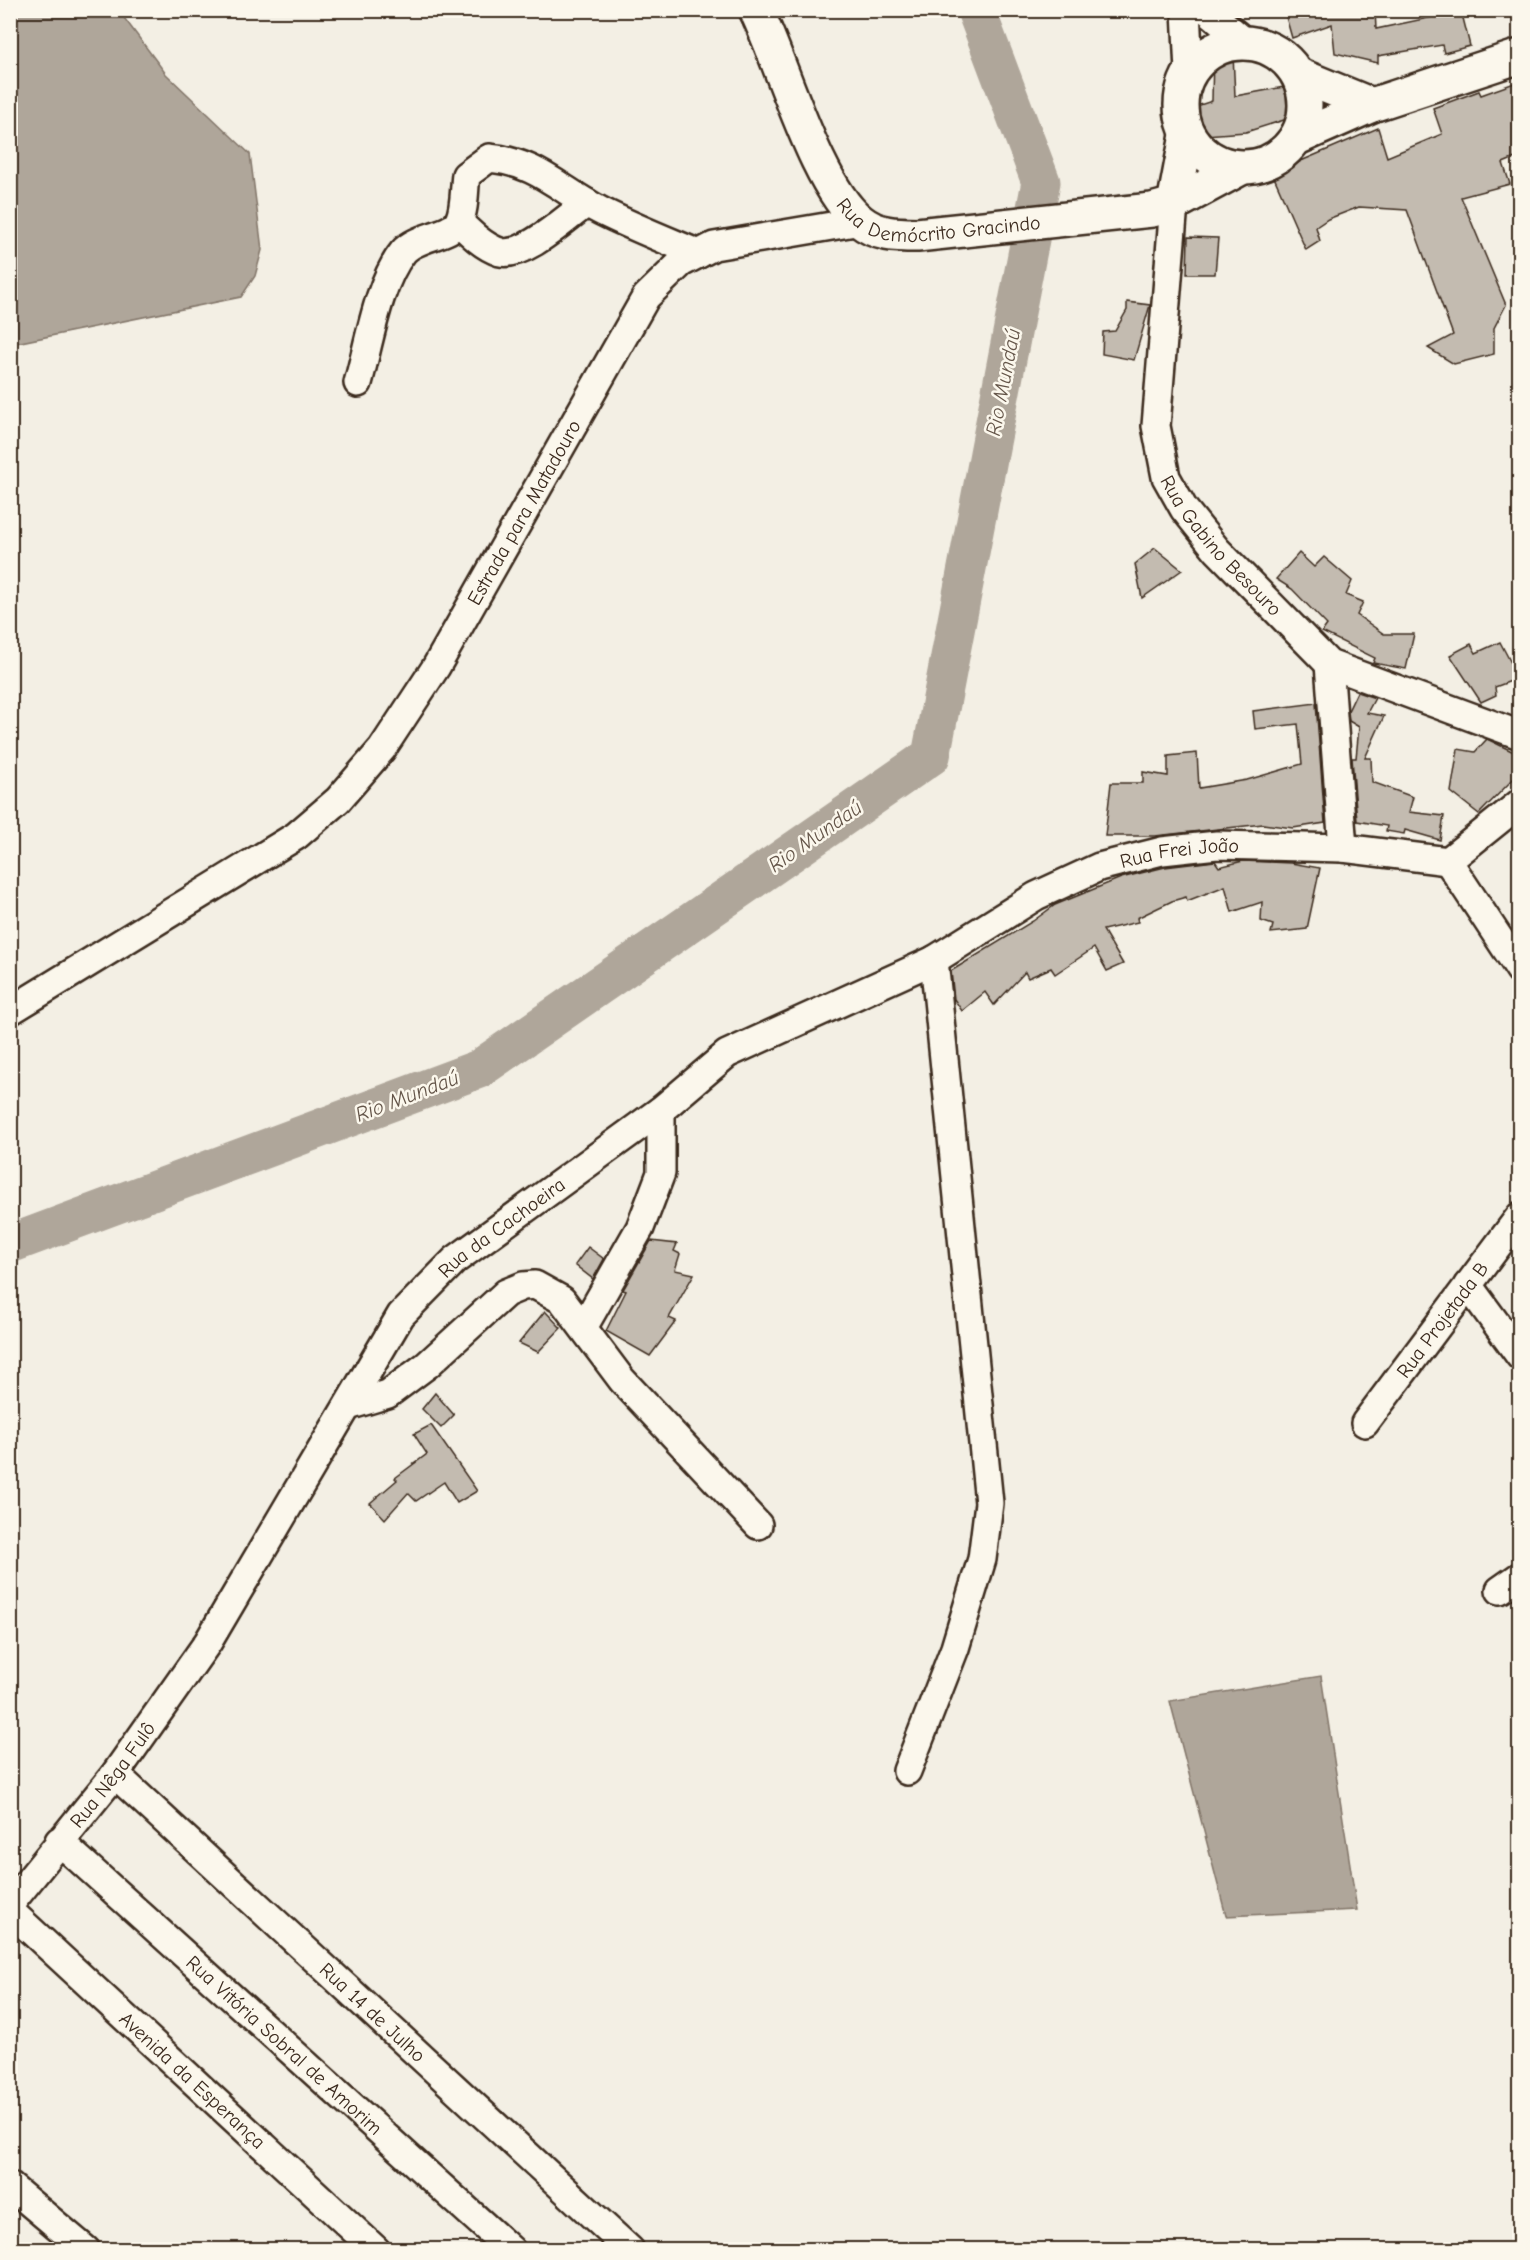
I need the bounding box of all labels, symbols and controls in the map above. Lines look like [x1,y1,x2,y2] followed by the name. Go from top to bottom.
[832,193,1042,247] street label: Rua Demócrito Gracindo
[981,326,1025,438] water label: Rio Mundaú
[462,416,585,609] street label: Estrada para Matadouro
[1156,471,1287,620] street label: Rua Gabino Besouro
[764,795,866,877] water label: Rio Mundaú
[1118,833,1239,873] street label: Rua Frei João
[352,1065,462,1127] water label: Rio Mundaú
[433,1172,569,1282] street label: Rua da Cachoeira
[1392,1257,1493,1382] street label: Rua Projetada B
[65,1717,160,1832] street label: Rua Nêga Fulô
[182,1951,387,2139] street label: Rua Vitória Sobral de Amorim
[315,1958,430,2067] street label: Rua 14 de Julho
[115,2007,270,2153] street label: Avenida da Esperança

